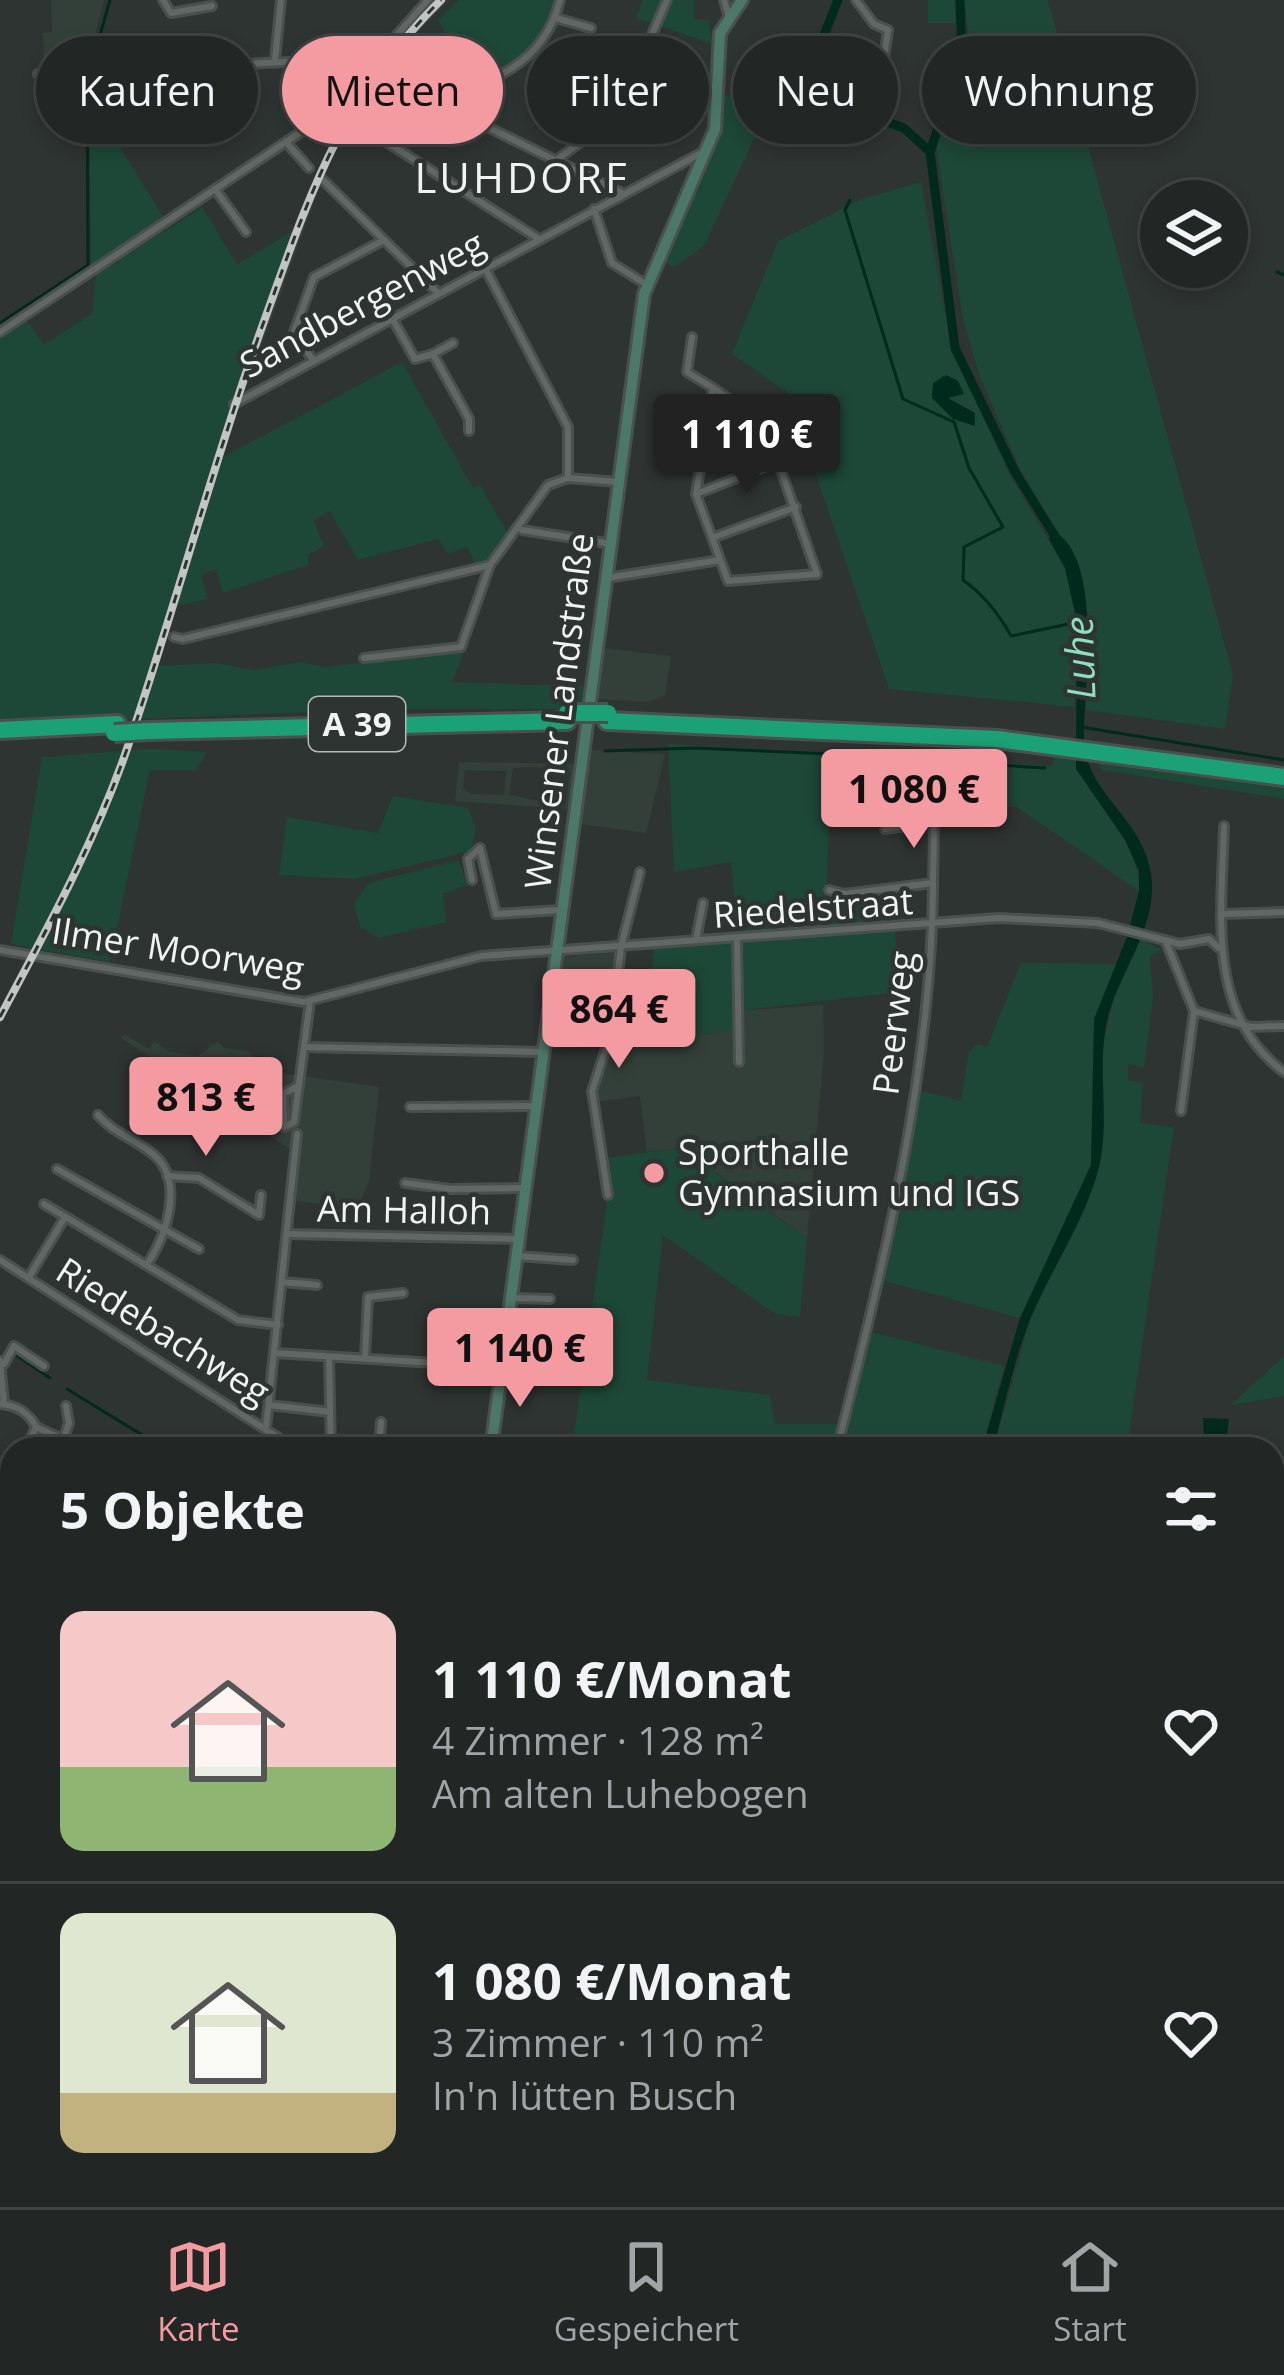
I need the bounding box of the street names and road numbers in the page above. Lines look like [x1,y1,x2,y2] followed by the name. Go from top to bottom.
[231,218,493,389] street label: Sandbergenweg
[512,530,605,892] street label: Winsener Landstraße
[309,697,405,751] road number: A 39
[711,876,915,939] street label: Riedelstraat
[48,905,308,994] street label: Ilmer Moorweg
[860,948,927,1098] street label: Peerweg
[317,1183,491,1236] street label: Am Halloh
[47,1245,279,1416] street label: Riedebachweg

